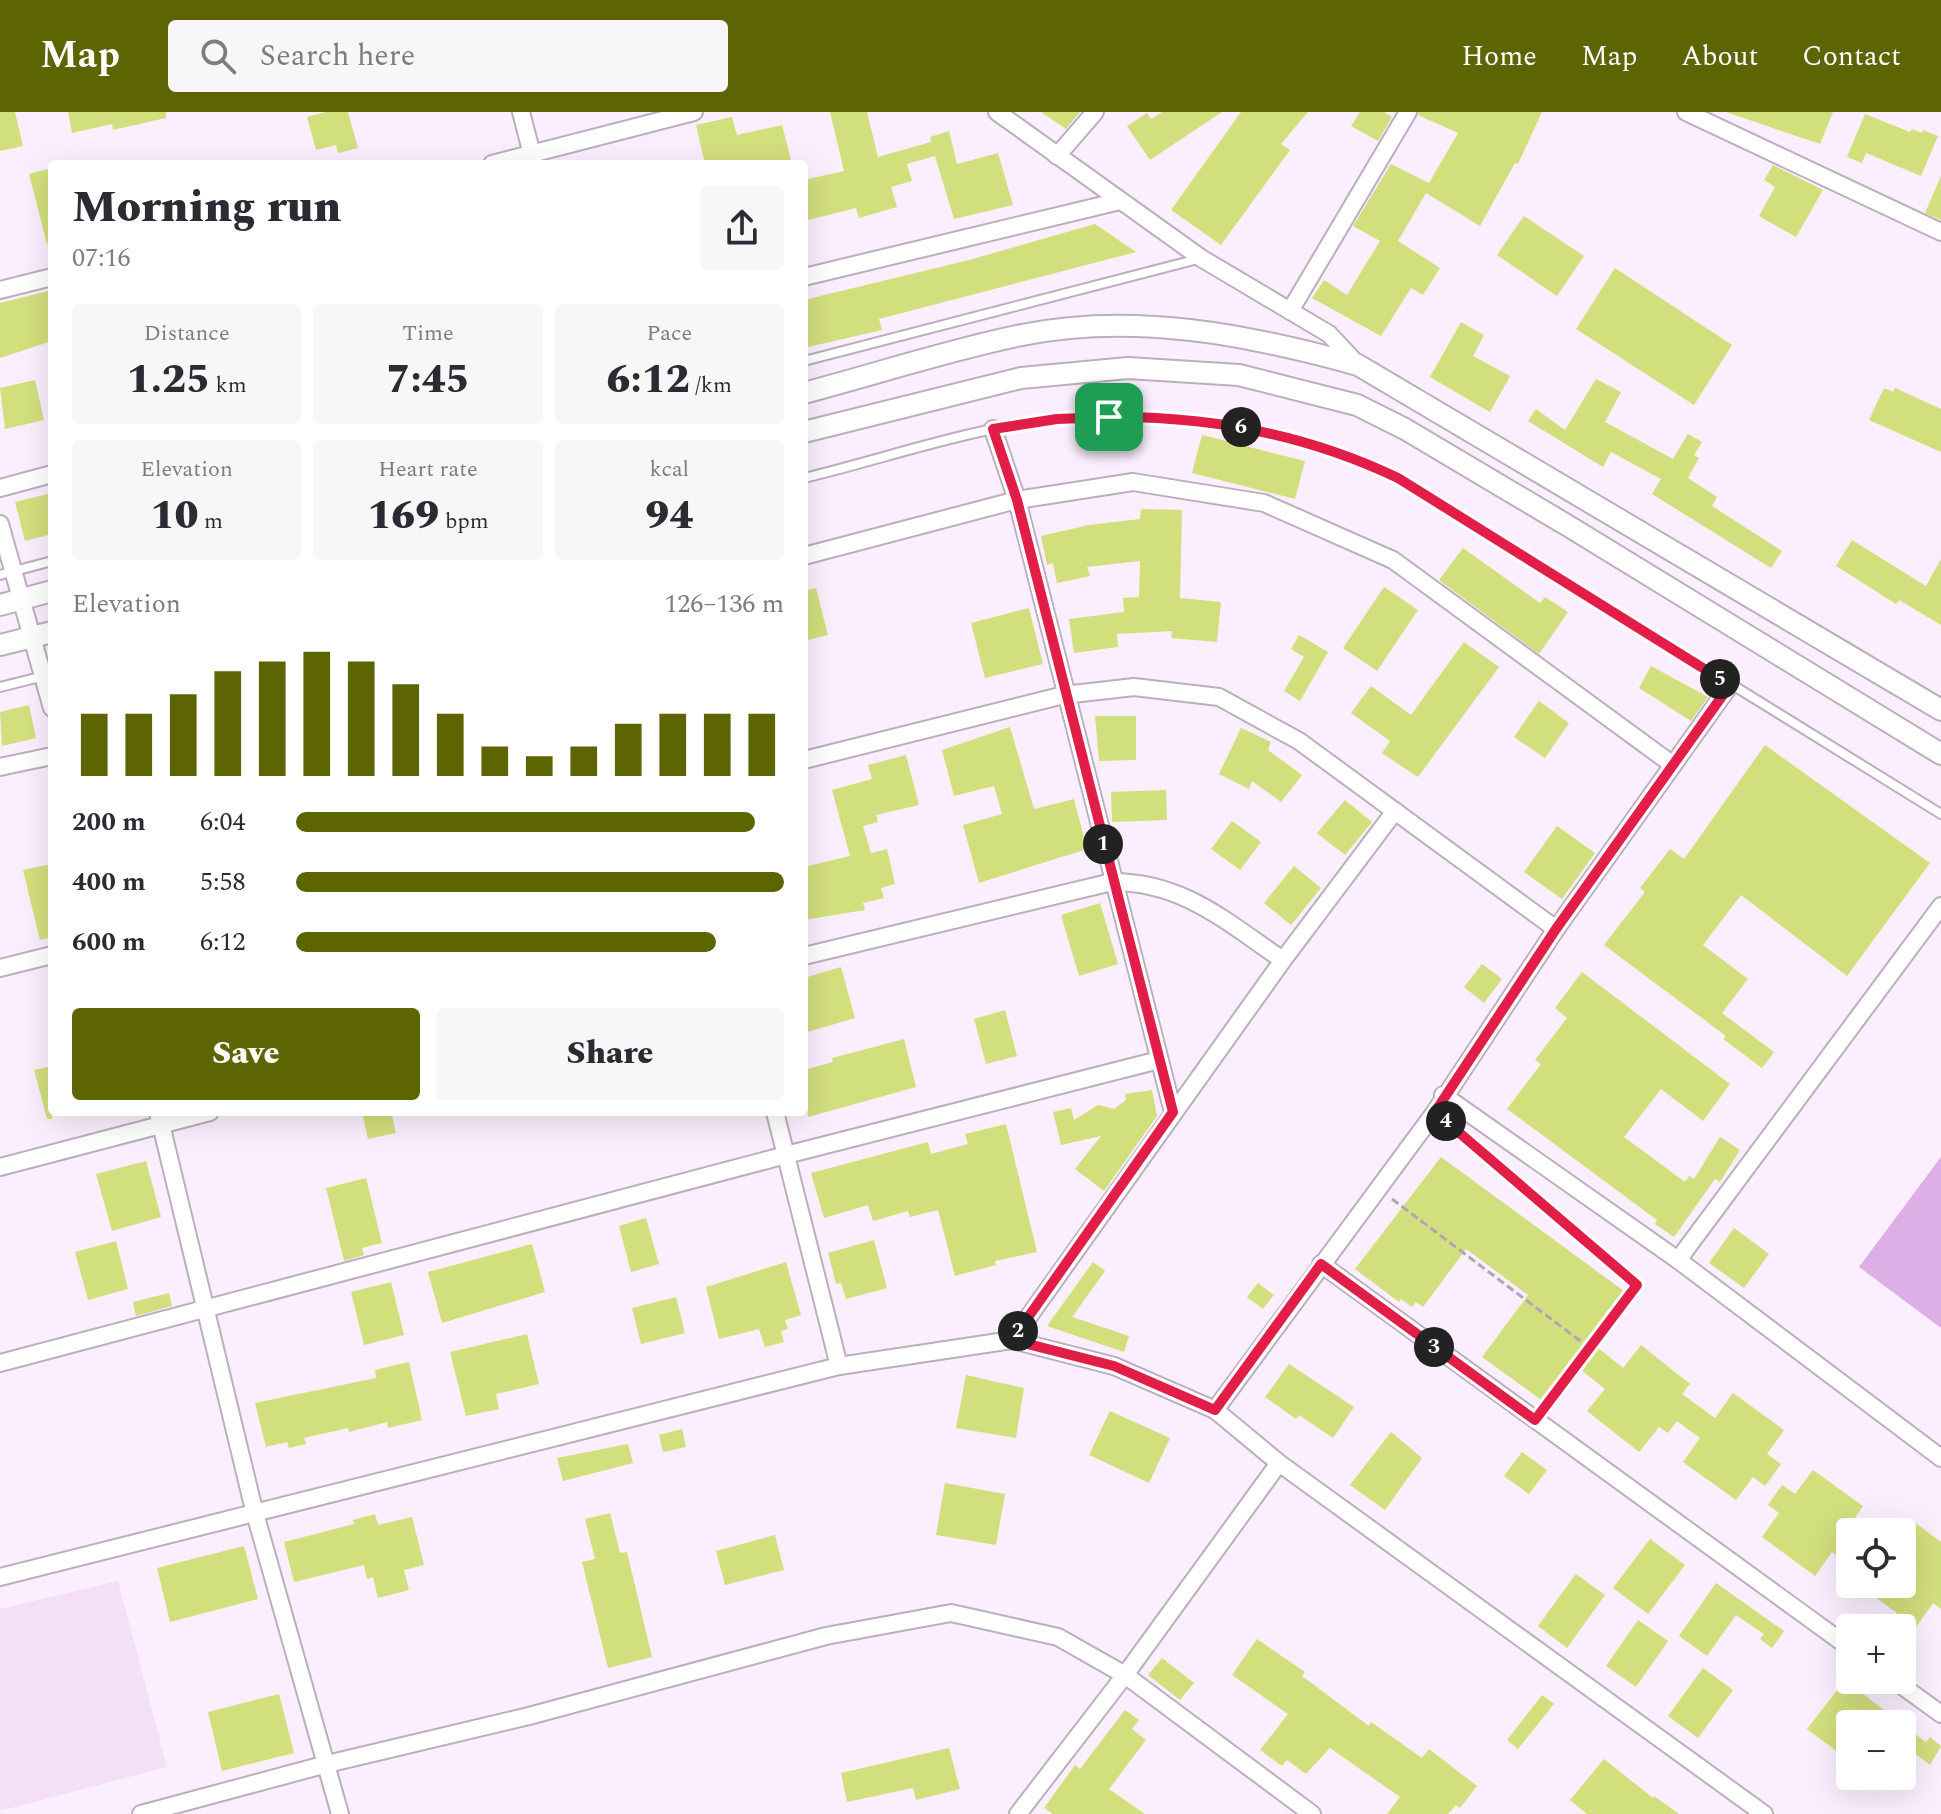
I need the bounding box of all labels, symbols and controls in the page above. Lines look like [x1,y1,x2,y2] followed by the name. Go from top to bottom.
[168,20,728,92] search box
[40,27,120,85] text: Map
[260,33,415,79] text: Search here
[196,34,240,78] icon: search
[1461,35,1537,78] text: Home
[1581,35,1637,78] text: Map
[1681,35,1758,78] text: About
[1802,35,1901,78] text: Contact
[72,174,341,241] text: Morning run
[700,186,784,270] button: share
[72,238,131,278] text: 07:16
[144,317,230,350] text: Distance
[402,317,454,350] text: Time
[647,317,692,350] text: Pace
[127,350,210,411] text: 1.25
[386,350,470,411] text: 7:45
[607,350,690,411] text: 6:12
[210,369,247,402] text: km
[690,369,732,402] text: /km
[1075,383,1143,451] pin
[1087,395,1131,439] icon: arrive
[1221,407,1261,447] pin: 6
[1235,410,1247,443] text: 6
[141,453,233,486] text: Elevation
[378,453,478,486] text: Heart rate
[650,453,689,486] text: kcal
[150,486,198,547] text: 10
[367,486,439,547] text: 169
[645,486,693,547] text: 94
[198,505,223,538] text: m
[439,505,489,538] text: bpm
[72,584,181,624] text: Elevation
[664,584,784,624] text: 126–136 m
[1700,659,1740,699] pin: 5
[1714,662,1726,695] text: 5
[72,802,146,842] text: 200 m
[200,802,246,842] text: 6:04
[1083,824,1123,864] pin: 1
[1097,827,1109,860] text: 1
[72,862,146,902] text: 400 m
[200,862,246,902] text: 5:58
[72,922,146,962] text: 600 m
[200,922,246,962] text: 6:12
[72,1008,420,1100] button: Save
[436,1008,784,1100] button: Share
[1426,1101,1466,1141] pin: 4
[1440,1104,1452,1137] text: 4
[998,1311,1038,1351] pin: 2
[1012,1314,1024,1347] text: 2
[1414,1327,1454,1367] pin: 3
[1428,1330,1440,1363] text: 3
[1836,1518,1916,1790] map controls
[1836,1518,1916,1598] button: locate
[1836,1614,1916,1694] button: +
[1836,1710,1916,1790] button: −

